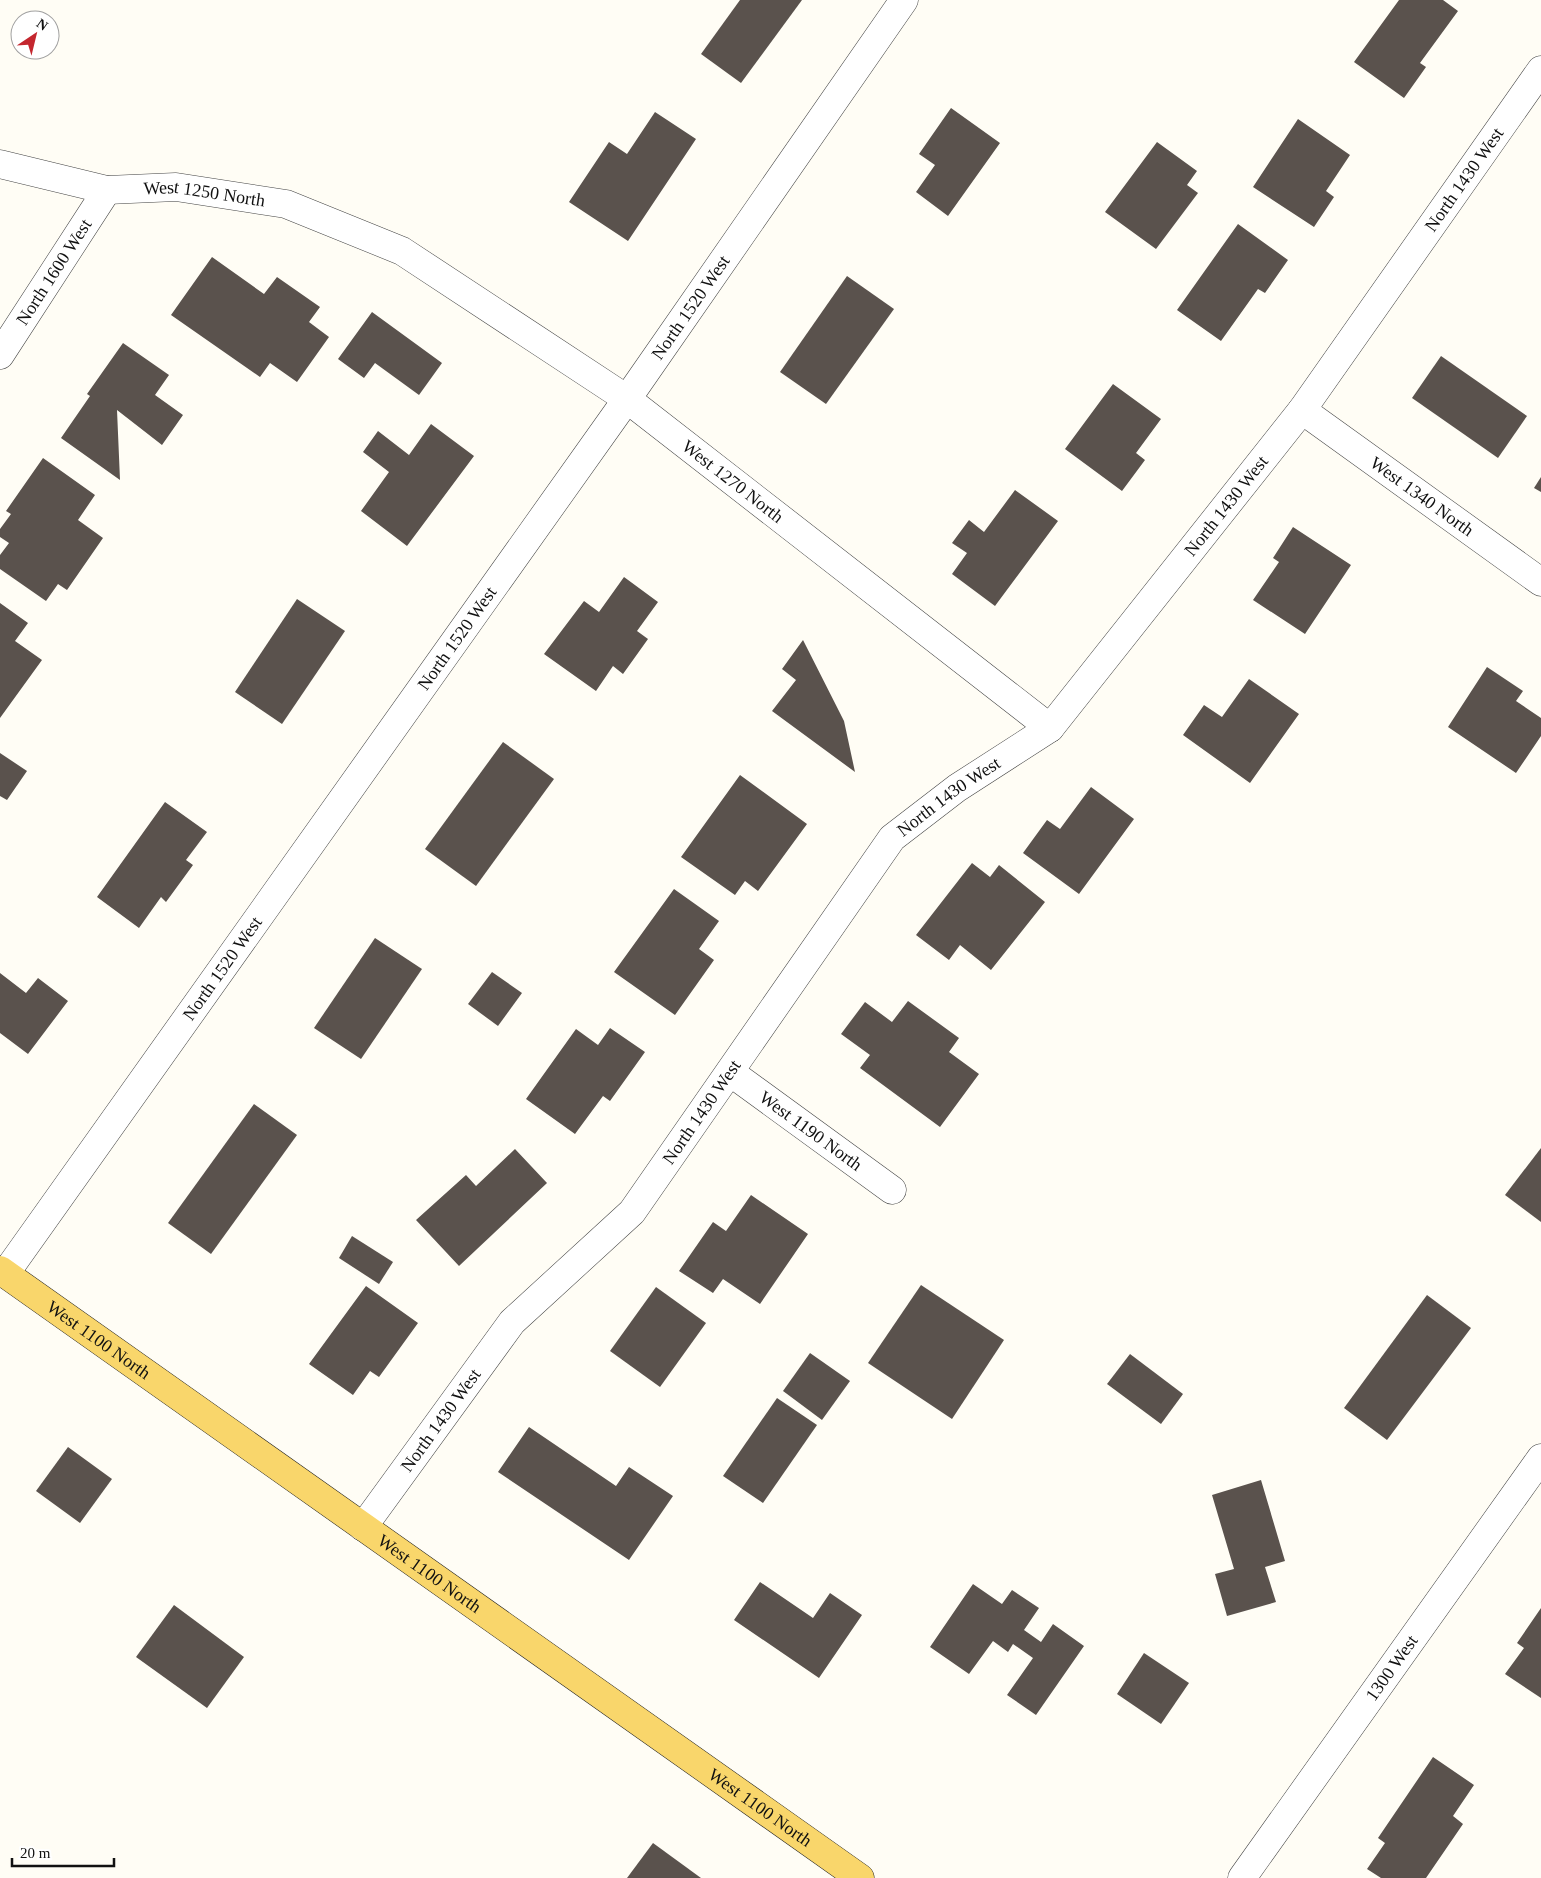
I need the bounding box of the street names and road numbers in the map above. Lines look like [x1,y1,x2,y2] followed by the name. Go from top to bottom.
[1421,124,1507,235] street label: North 1430 West
[143,177,267,211] street label: West 1250 North
[12,215,96,329] street label: North 1600 West
[647,252,734,363] street label: North 1520 West
[678,436,787,527] street label: West 1270 North
[1180,452,1272,560] street label: North 1430 West
[1367,453,1478,540] street label: West 1340 North
[413,583,501,694] street label: North 1520 West
[893,753,1004,840] street label: North 1430 West
[179,913,266,1024] street label: North 1520 West
[658,1056,745,1168] street label: North 1430 West
[756,1087,866,1175] street label: West 1190 North
[43,1296,154,1383] street label: West 1100 North
[397,1365,485,1476] street label: North 1430 West
[374,1530,485,1617] street label: West 1100 North
[1362,1631,1422,1704] street label: 1300 West
[705,1764,816,1851] street label: West 1100 North

